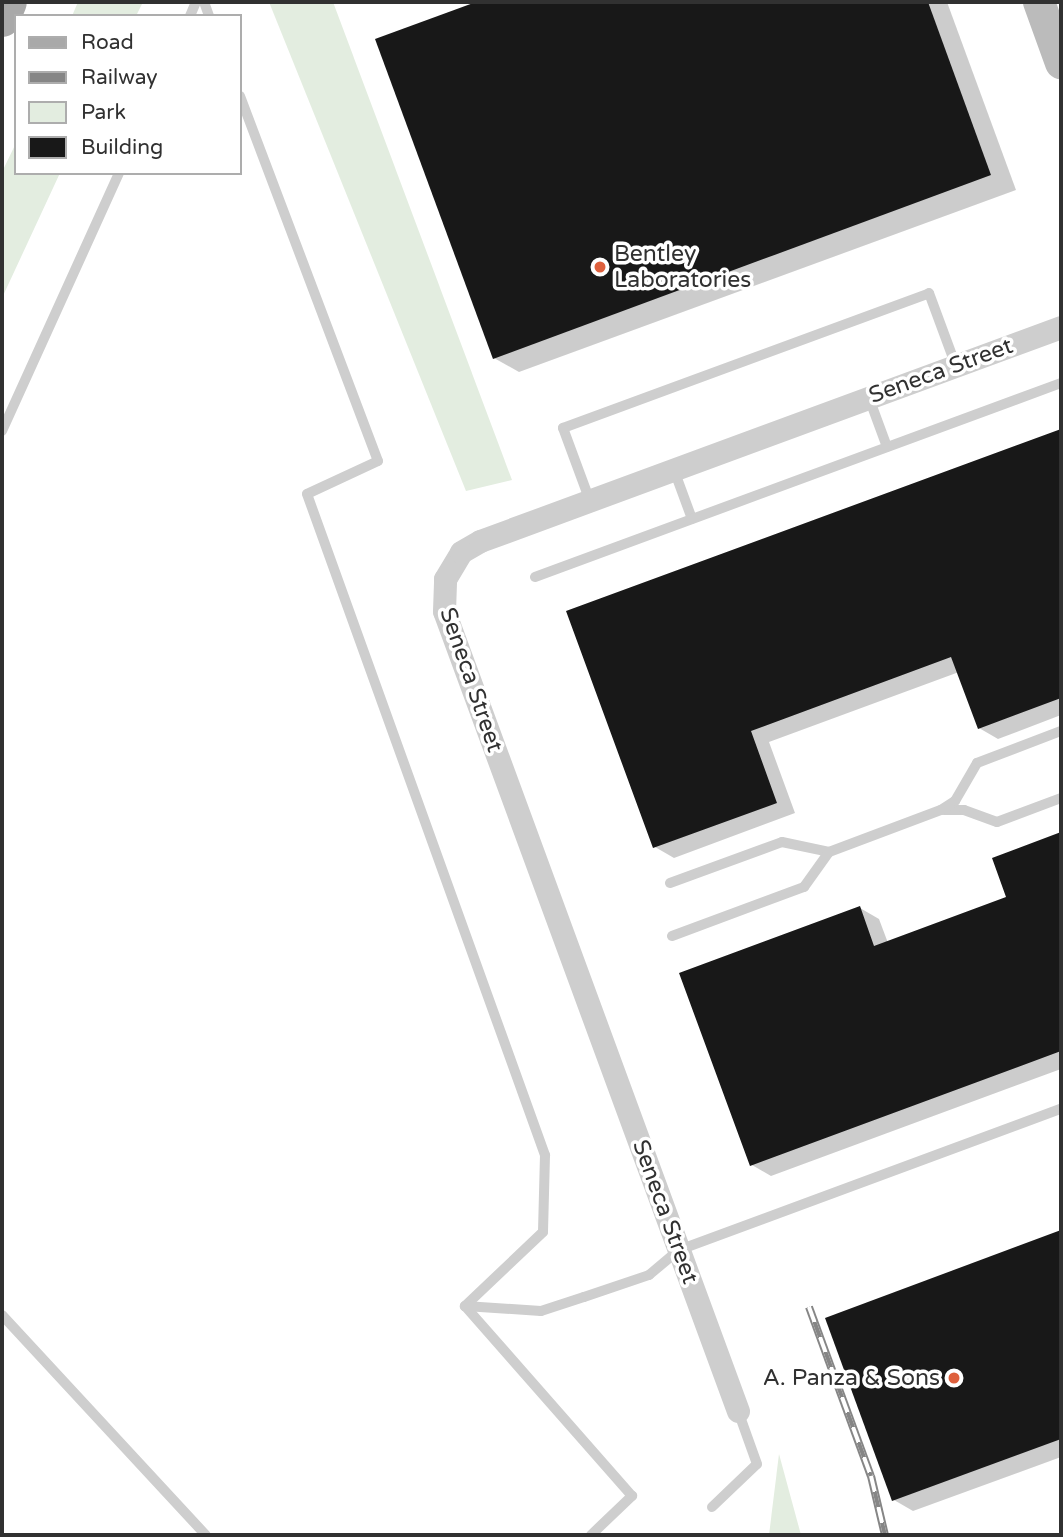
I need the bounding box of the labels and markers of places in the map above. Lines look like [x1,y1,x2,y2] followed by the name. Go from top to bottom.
[614,240,751,294] place label: Bentley Laboratories
[592,259,608,275] marker: Bentley Laboratories
[763,1364,940,1392] place label: A. Panza & Sons
[946,1370,962,1386] marker: A. Panza & Sons

